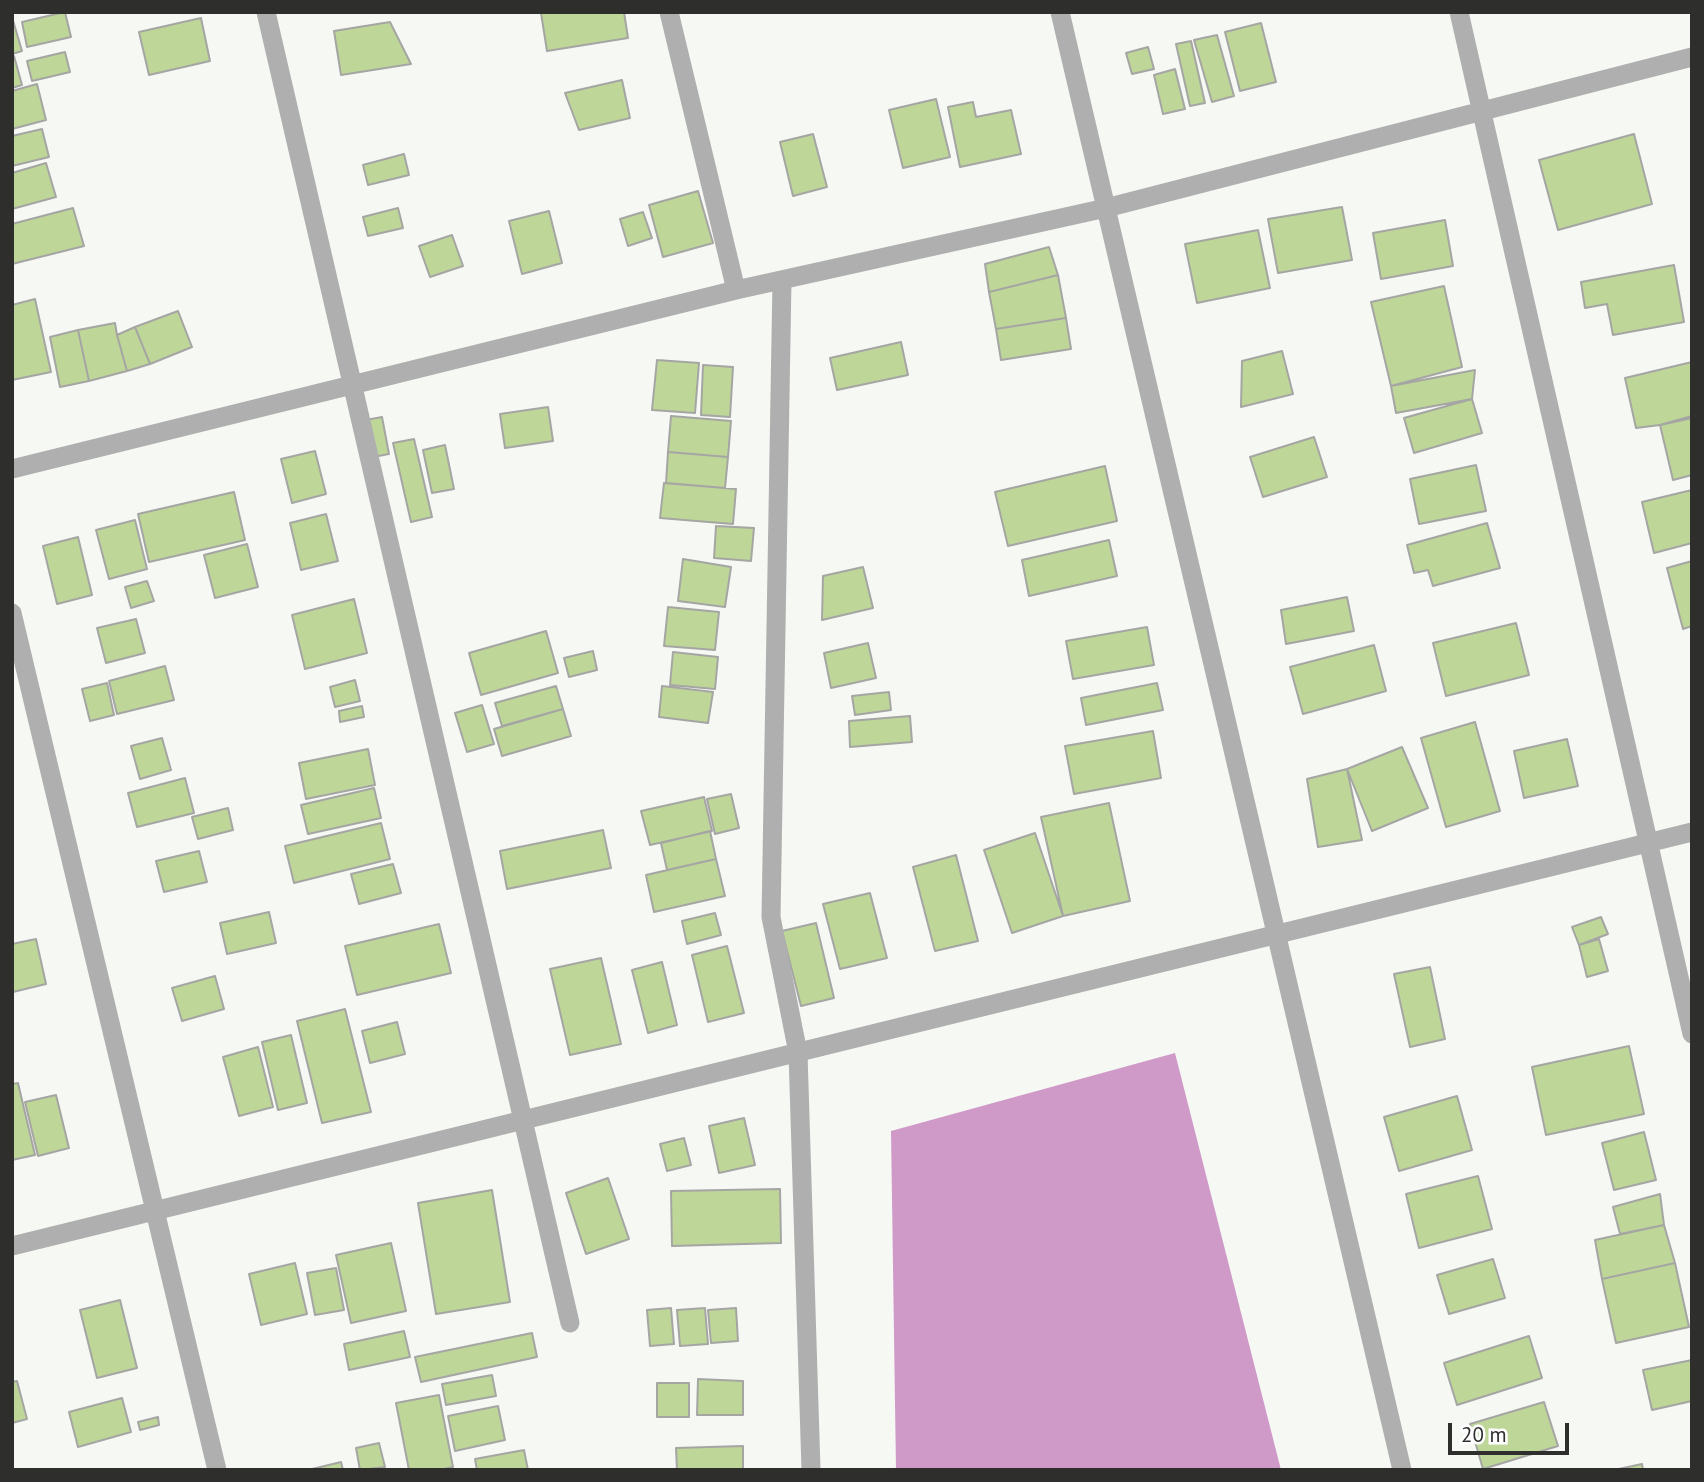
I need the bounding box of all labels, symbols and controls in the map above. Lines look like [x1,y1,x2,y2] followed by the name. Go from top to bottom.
[1452,1408,1573,1452] scale bar
[1461,1421,1507,1448] text: 20 m

